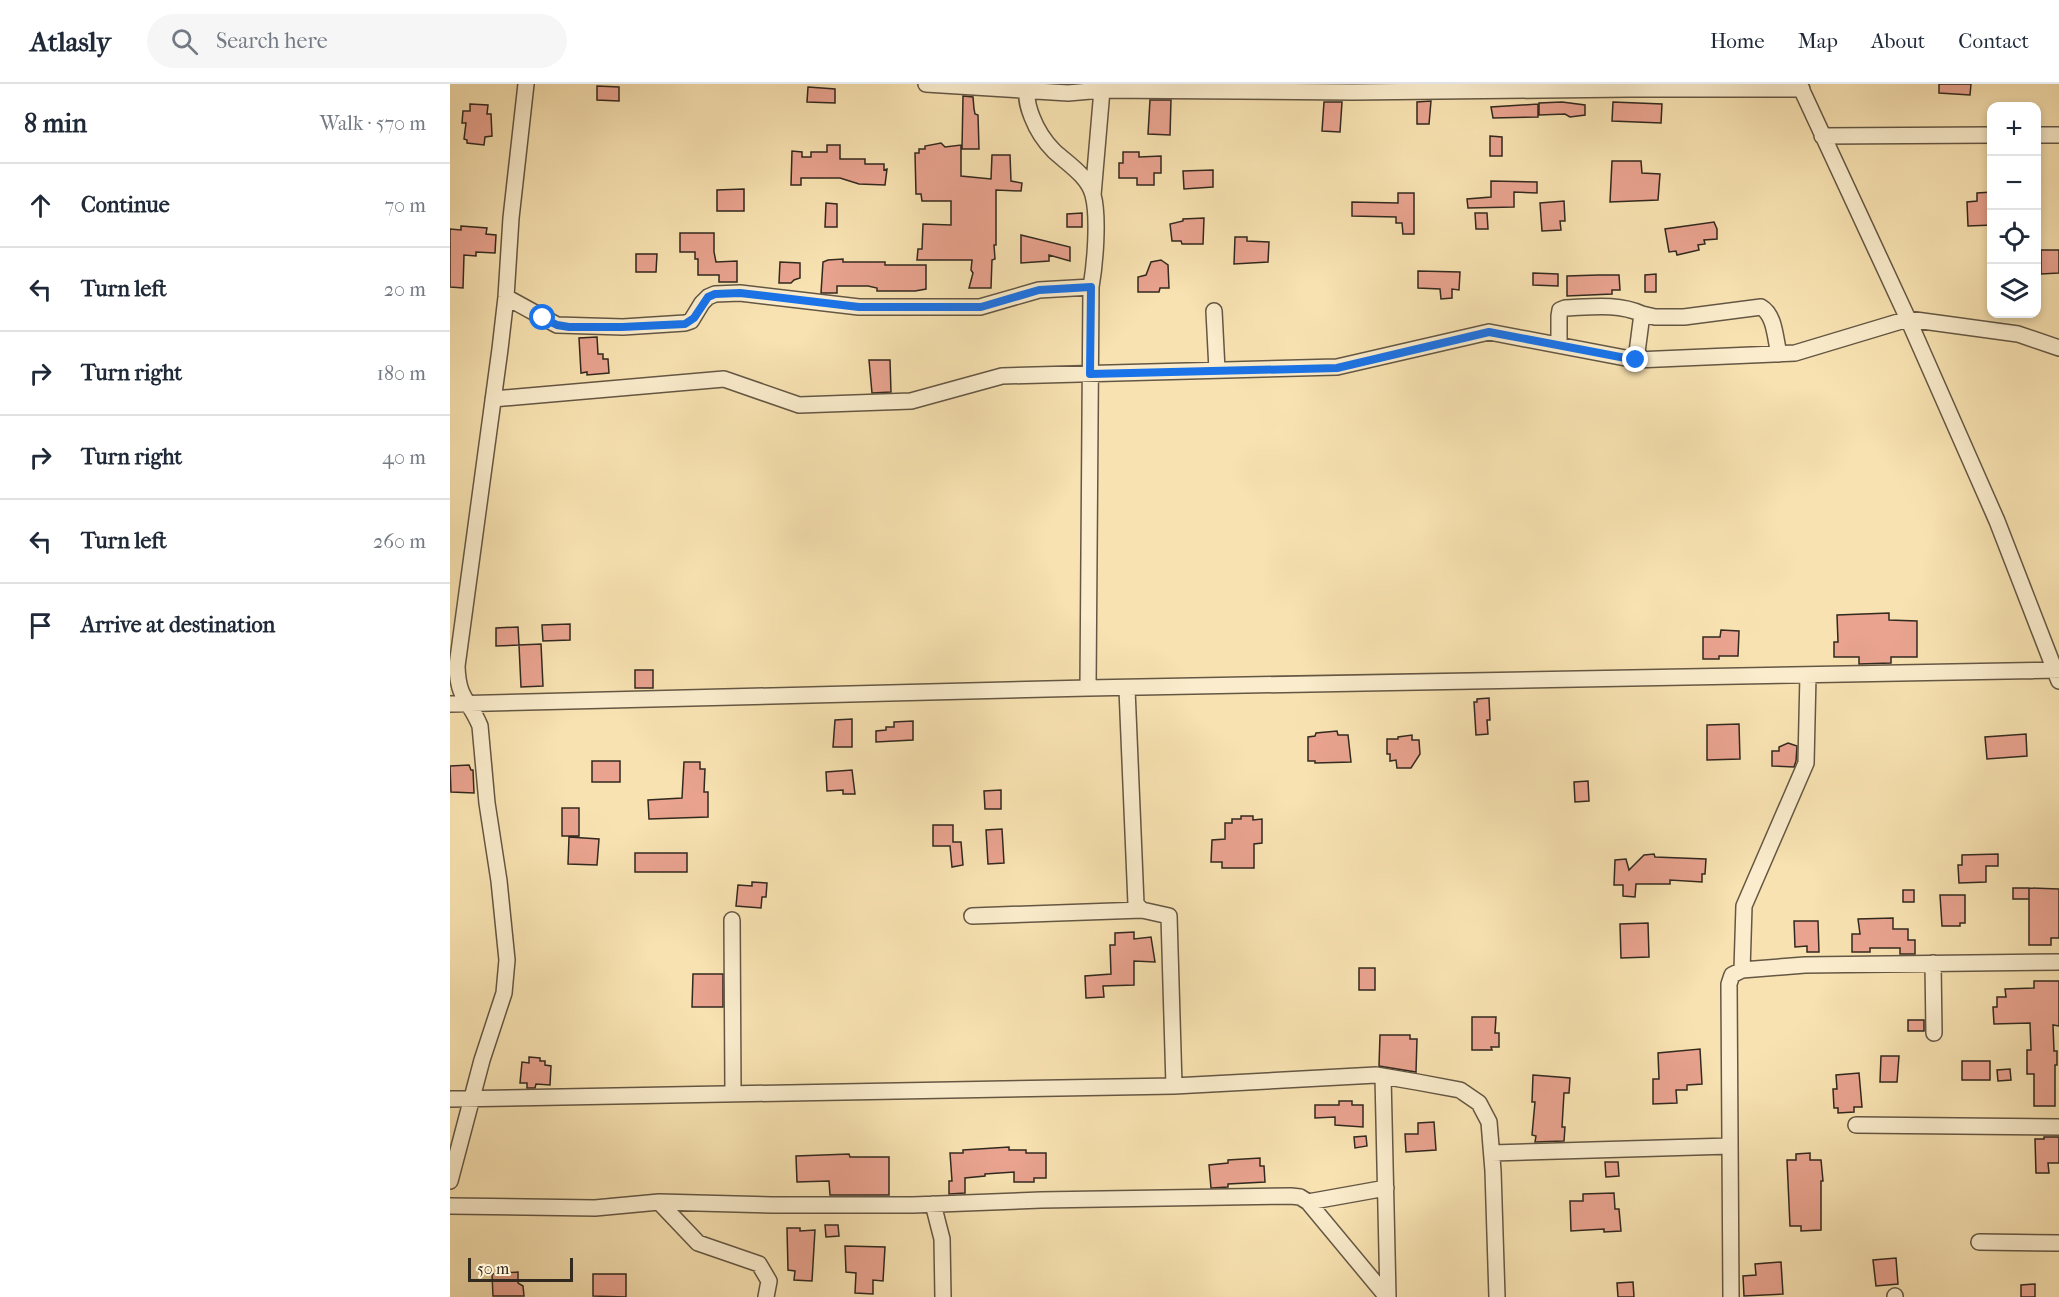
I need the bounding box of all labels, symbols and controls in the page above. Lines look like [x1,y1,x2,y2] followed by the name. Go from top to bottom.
[147,14,567,68] search box
[30,25,111,58] text: Atlasly
[168,25,201,58] icon: search
[216,28,328,54] text: Search here
[1710,29,1765,53] text: Home
[1798,29,1838,53] text: Map
[1871,29,1925,53] text: About
[1958,29,2029,53] text: Contact
[1987,102,2041,318] map controls
[1987,102,2041,156] button: +
[24,108,87,139] text: 8 min
[320,112,426,135] text: Walk · 570 m
[1987,156,2041,210] button: −
[24,189,57,222] icon: ahead
[81,192,170,218] text: Continue
[384,194,426,217] text: 70 m
[1987,210,2041,264] button: locate
[1987,264,2041,318] button: layers
[24,273,57,306] icon: left
[81,276,167,302] text: Turn left
[384,278,426,301] text: 20 m
[529,304,555,330] route start
[1622,346,1648,372] route end
[24,357,57,390] icon: right
[81,360,182,386] text: Turn right
[377,362,426,385] text: 180 m
[24,441,57,474] icon: right
[81,444,182,470] text: Turn right
[382,446,426,469] text: 40 m
[24,525,57,558] icon: left
[81,528,167,554] text: Turn left
[373,530,426,553] text: 260 m
[24,609,57,642] icon: arrive
[81,612,275,638] text: Arrive at destination
[468,1255,573,1282] scale bar
[477,1259,509,1278] text: 50 m

